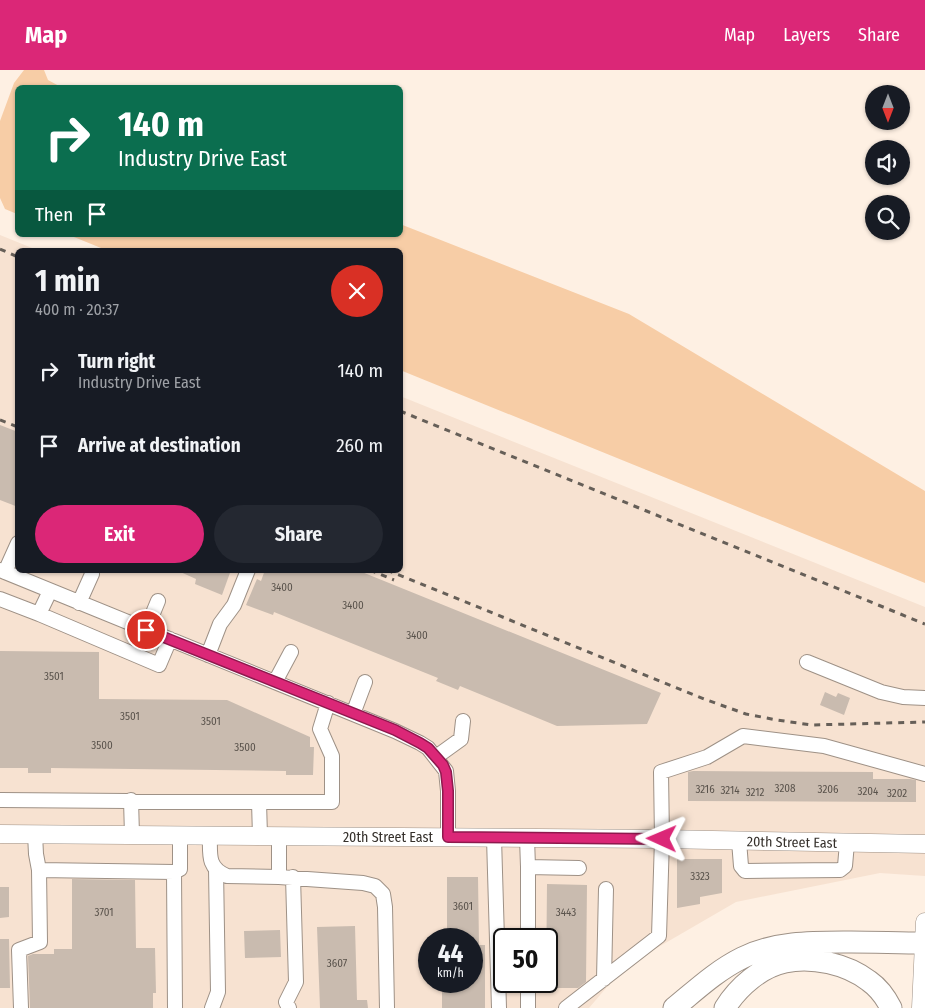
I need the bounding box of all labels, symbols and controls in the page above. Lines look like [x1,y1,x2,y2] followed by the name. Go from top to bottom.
[25,21,67,49] text: Map
[724,24,755,46] text: Map
[783,24,830,46] text: Layers
[858,24,900,46] text: Share
[865,85,910,130] north arrow
[865,85,910,240] map controls
[118,103,204,145] text: 140 m
[35,105,100,170] icon: right
[865,140,910,185] button: sound
[118,145,287,172] text: Industry Drive East
[865,195,910,240] button: search
[83,200,111,228] icon: arrive
[35,203,73,226] text: Then
[35,263,100,299] text: 1 min
[331,265,383,317] button: close
[35,300,119,319] text: 400 m · 20:37
[78,350,155,373] text: Turn right
[35,357,63,385] icon: right
[337,359,383,382] text: 140 m
[78,373,201,392] text: Industry Drive East
[35,432,63,460] icon: arrive
[78,434,241,457] text: Arrive at destination
[336,434,383,457] text: 260 m
[35,505,204,563] button: Exit
[214,505,383,563] button: Share
[271,581,293,594] house number: 3400
[342,599,364,612] house number: 3400
[125,609,167,651] pin
[132,616,160,644] icon: arrive
[406,629,428,642] house number: 3400
[44,670,64,683] house number: 3501
[120,710,140,723] house number: 3501
[201,715,221,728] house number: 3501
[91,739,113,752] house number: 3500
[234,741,256,754] house number: 3500
[775,782,796,795] house number: 3208
[695,783,715,796] house number: 3216
[818,783,839,796] house number: 3206
[720,784,740,797] house number: 3214
[858,785,879,798] house number: 3204
[746,786,764,799] house number: 3212
[887,787,907,800] house number: 3202
[635,812,687,864] position arrow
[343,829,433,846] street label: 20th Street East
[747,833,838,852] street label: 20th Street East
[690,870,710,883] house number: 3323
[453,900,473,913] house number: 3601
[95,906,114,919] house number: 3701
[556,906,576,919] house number: 3443
[493,928,558,993] speed limit sign: 50
[438,939,463,969] text: 44
[327,957,348,970] house number: 3607
[437,966,464,980] text: km/h

